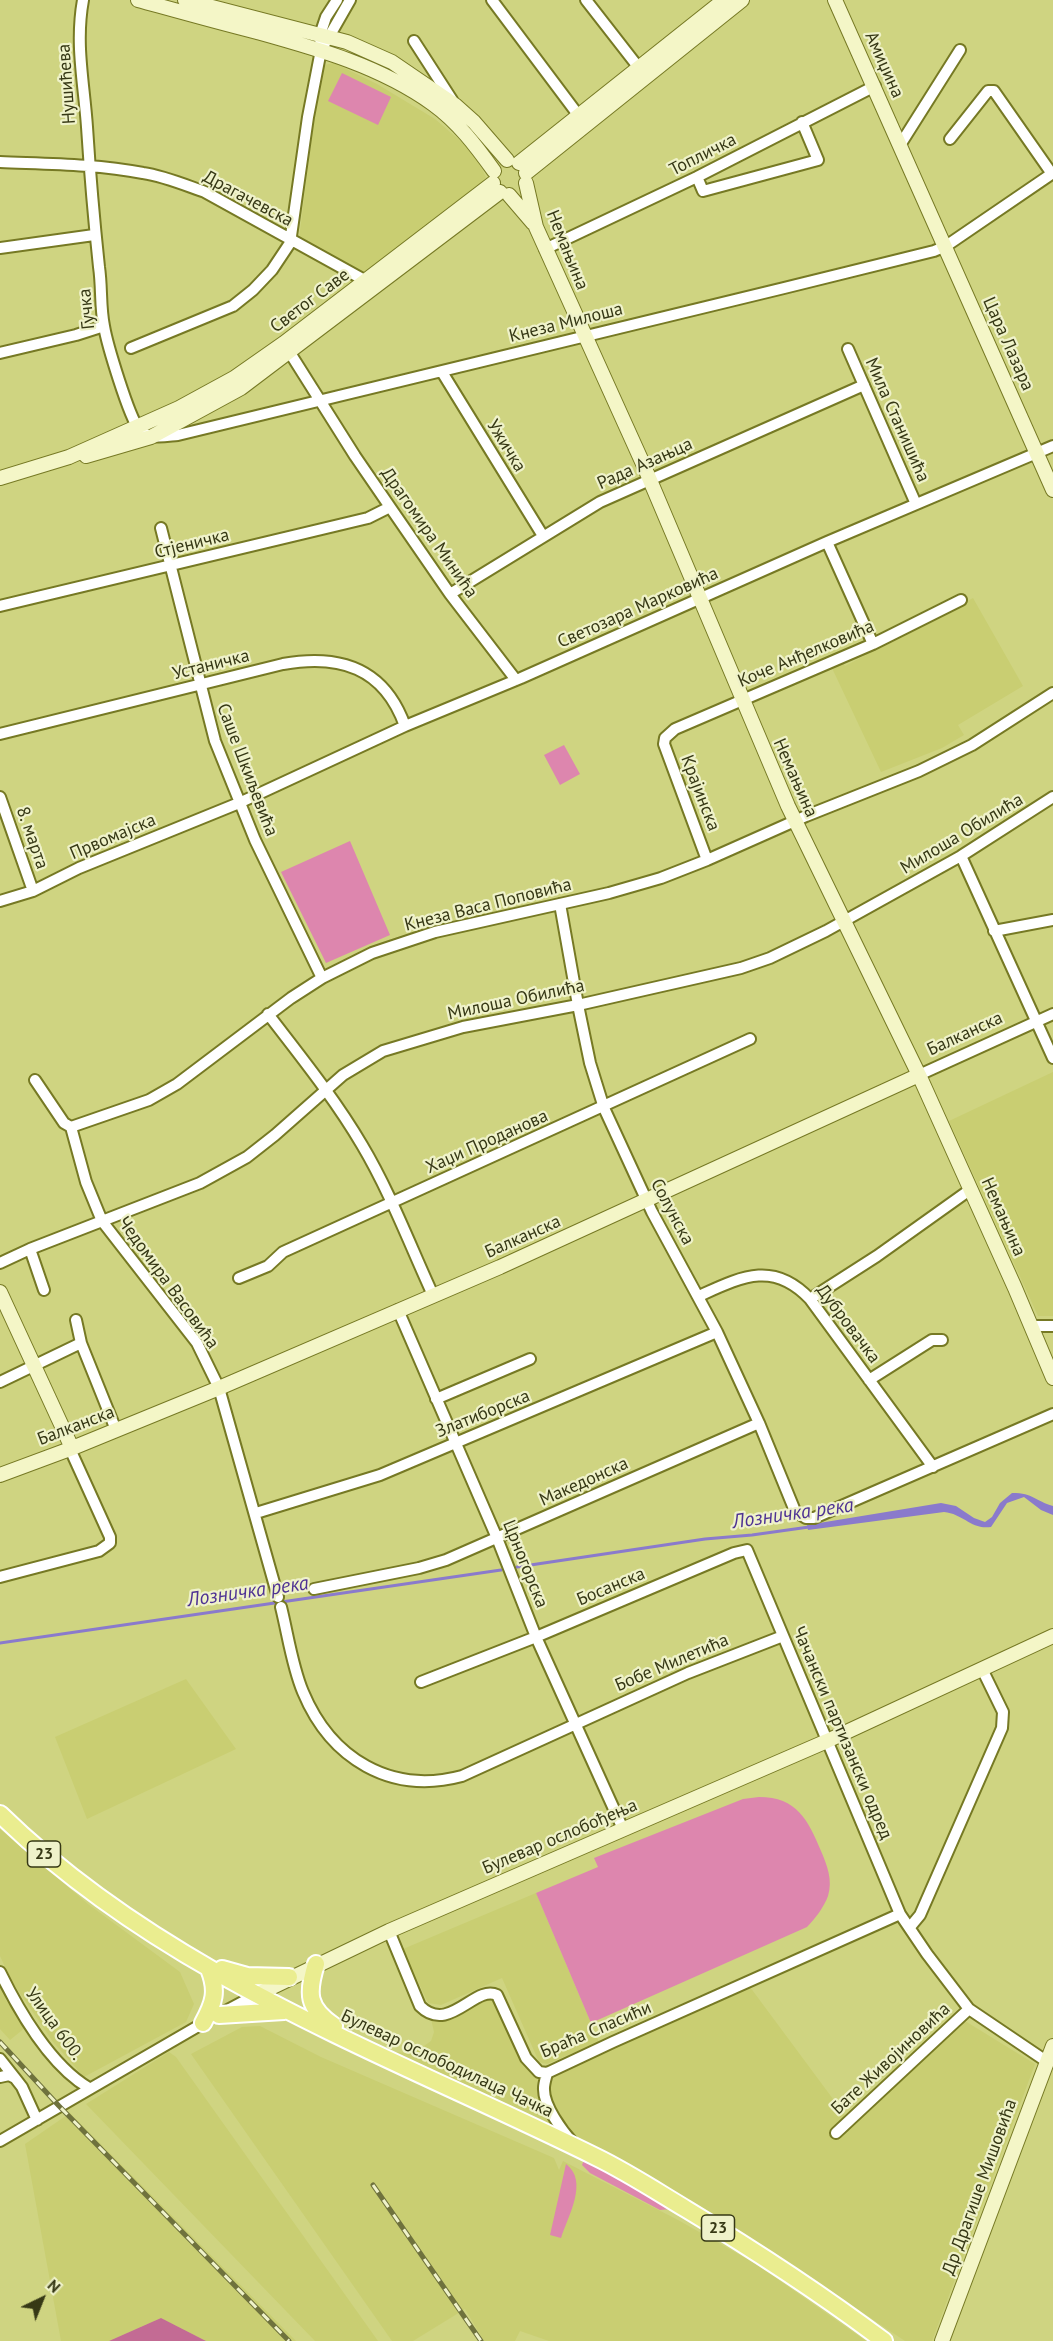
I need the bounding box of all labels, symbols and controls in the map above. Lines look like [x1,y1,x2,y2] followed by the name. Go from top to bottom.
[860,29,908,101] street label: Амиџина
[53,43,81,125] street label: Нушићева
[666,129,740,181] street label: Топличка
[199,166,297,232] street label: Драгачевска
[541,207,593,293] street label: Немањина
[266,264,354,338] street label: Светог Саве
[74,288,100,330] street label: Гучка
[978,294,1038,394] street label: Цара Лазара
[507,298,625,348] street label: Кнеза Милоша
[860,355,934,485] street label: Мила Станишића
[482,416,530,476] street label: Ужичка
[594,433,696,495] street label: Рада Азањца
[376,464,482,602] street label: Драгомира Минића
[152,524,232,564] street label: Стјеничка
[554,563,722,653] street label: Светозара Марковића
[735,616,877,692] street label: Коче Анђелковића
[170,645,252,685] street label: Устаничка
[212,701,282,839] street label: Саше Шкиљевића
[768,735,822,821] street label: Немањина
[676,752,724,834] street label: Крајинска
[897,789,1027,879] street label: Милоша Обилића
[11,804,53,872] street label: 8. марта
[67,809,159,865] street label: Првомајска
[402,874,574,936] street label: Кнеза Васа Поповића
[446,975,586,1025] street label: Милоша Обилића
[924,1007,1006,1061] street label: Балканска
[423,1105,551,1179] street label: Хаџи Проданова
[976,1174,1030,1260] street label: Немањина
[646,1175,698,1249] street label: Солунска
[482,1211,564,1263] street label: Балканска
[113,1213,223,1353] street label: Чедомира Васовића
[811,1280,885,1368] street label: Дубровачка
[433,1385,533,1443] street label: Златиборска
[34,1401,118,1451] street label: Балканска
[536,1453,632,1511] street label: Македонска
[731,1494,855,1534] water label: Лозничка река
[498,1517,552,1611] street label: Црногорска
[574,1563,648,1611] street label: Босанска
[186,1572,310,1612] water label: Лозничка река
[787,1623,897,1843] street label: Чачански партизански одред
[612,1629,732,1697] street label: Бобе Милетића
[479,1795,641,1879] street label: Булевар ослобођења
[28,1841,60,1867] road number: 23
[21,1984,87,2064] street label: Улица 600.
[537,1997,655,2063] street label: Браћа Спасићи
[827,1999,955,2119] street label: Бате Живојиновића
[337,2005,557,2123] street label: Булевар ослободилаца Чачка
[938,2096,1022,2278] street label: Др Драгише Мишовића
[702,2215,734,2241] road number: 23
[12,2269,72,2329] north arrow
[44,2275,65,2297] text: N

